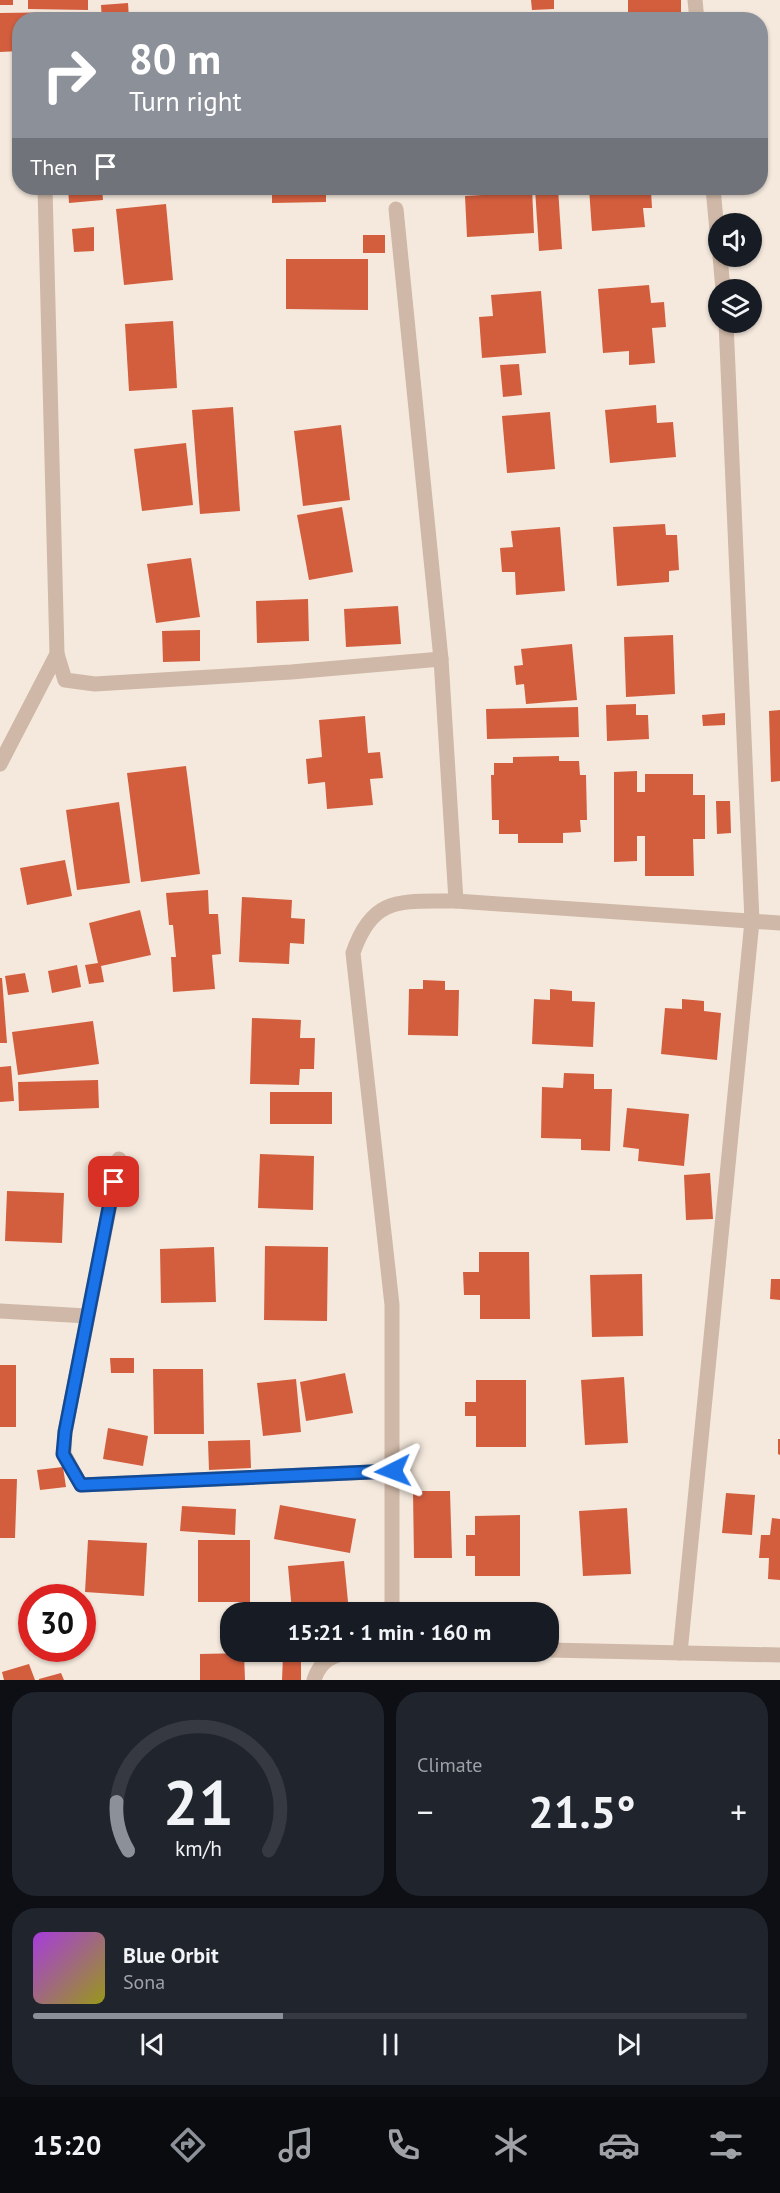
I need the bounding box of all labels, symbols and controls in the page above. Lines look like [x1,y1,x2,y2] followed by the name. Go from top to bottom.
[129,31,221,86] text: 80 m
[30,36,108,114] icon: right
[129,84,242,118] text: Turn right
[89,150,122,183] icon: arrive
[30,153,77,181] text: Then
[708,213,762,333] map controls
[708,213,762,267] button: sound
[708,279,762,333] button: layers
[88,1156,139,1207] pin
[97,1165,130,1198] icon: arrive
[361,1439,425,1503] position arrow
[18,1584,96,1662] speed limit sign: 30
[288,1618,491,1646] text: 15:21 · 1 min · 160 m
[417,1752,483,1778] text: Climate
[163,1761,233,1842] text: 21
[528,1782,636,1840] text: 21.5°
[417,1790,434,1833] text: −
[730,1790,747,1833] text: +
[174,1834,221,1862] text: km/h
[123,1941,219,1969] text: Blue Orbit
[123,1969,165,1995] text: Sona
[136,2028,169,2061] icon: previous
[374,2028,407,2061] icon: pause
[612,2028,645,2061] icon: next
[167,2124,209,2166] icon: directions
[275,2124,317,2166] icon: music
[382,2124,424,2166] icon: phone
[490,2124,532,2166] icon: climate
[598,2124,640,2166] icon: car
[705,2124,747,2166] icon: filters
[33,2128,101,2162] text: 15:20

